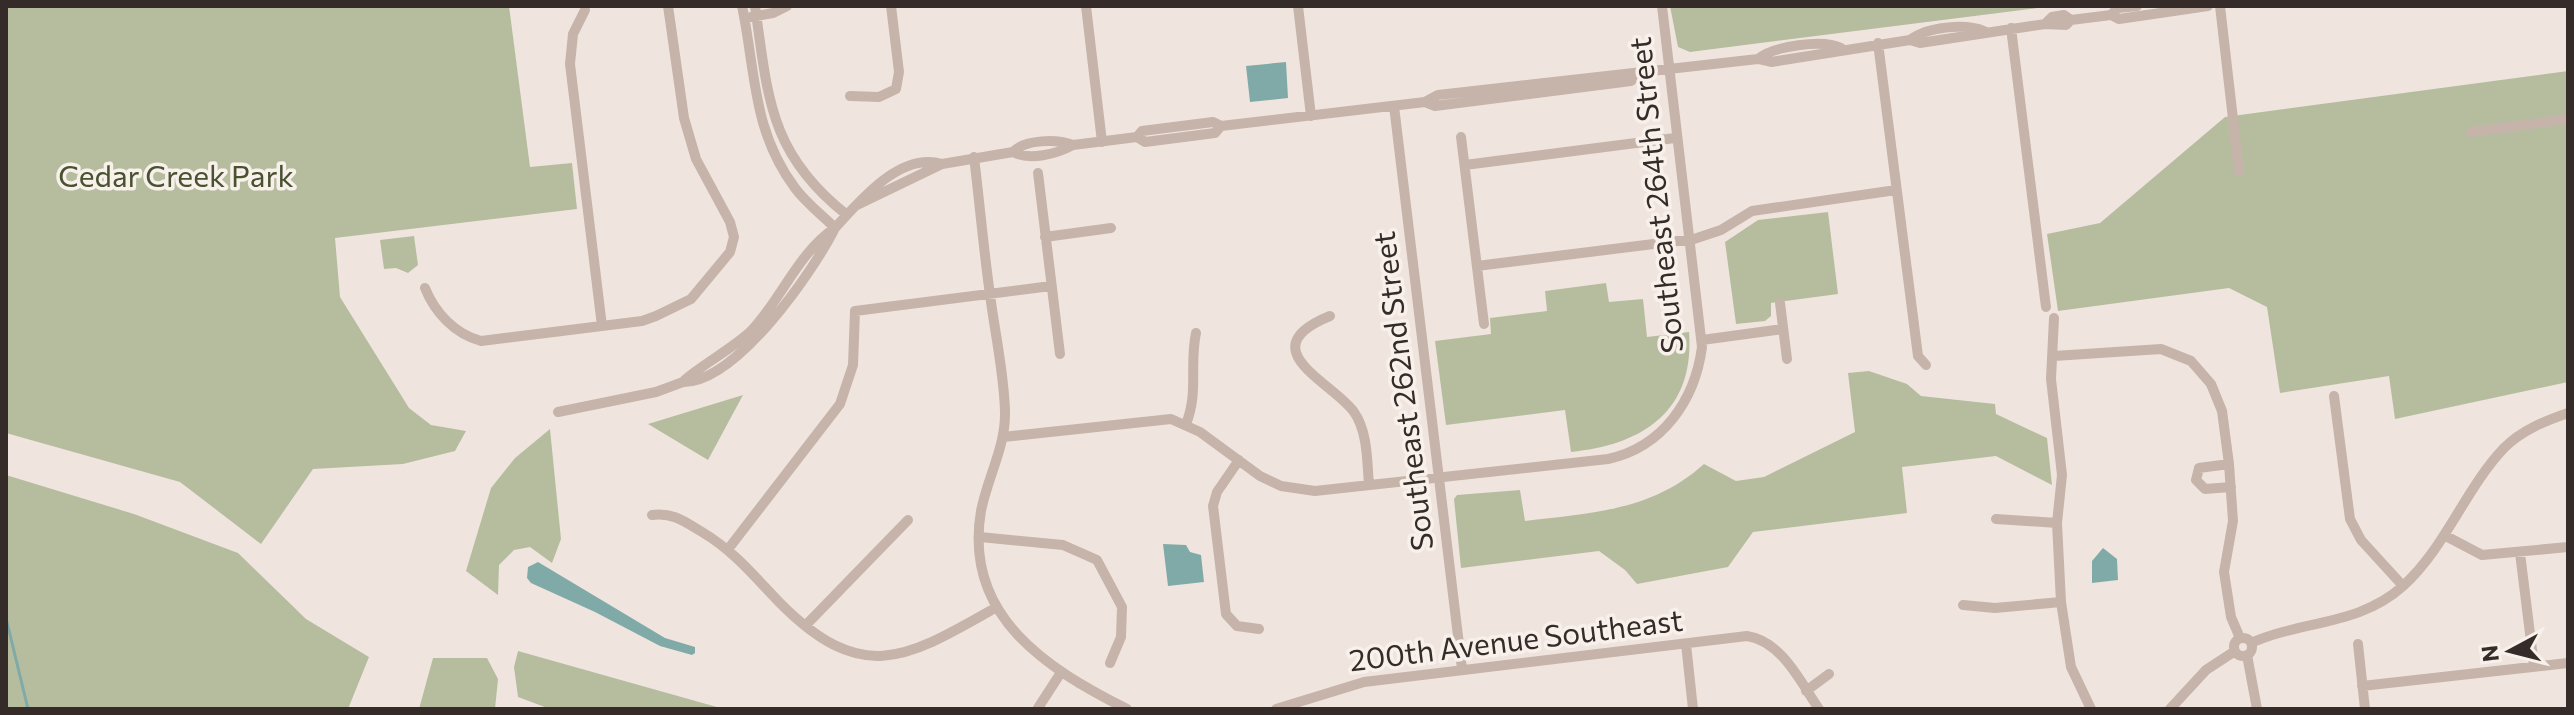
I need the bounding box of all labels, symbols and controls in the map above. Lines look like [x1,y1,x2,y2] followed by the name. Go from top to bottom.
[1620,35,1690,355] street label: Southeast 264th Street
[58,156,294,193] park label: Cedar Creek Park
[1364,230,1439,553] street label: Southeast 262nd Street
[1347,600,1685,677] street label: 200th Avenue Southeast
[2470,611,2550,691] north arrow
[2475,644,2504,663] text: N

